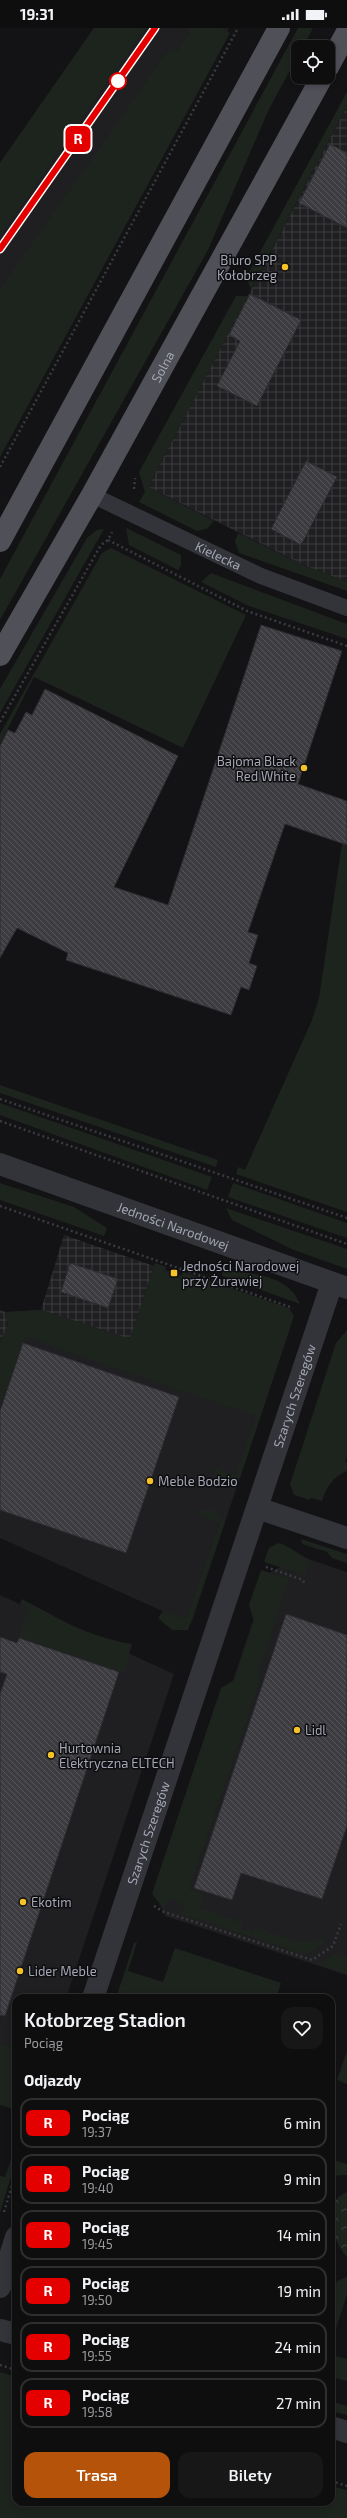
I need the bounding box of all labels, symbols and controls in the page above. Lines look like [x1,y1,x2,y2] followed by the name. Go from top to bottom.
[20,5,54,23] text: 19:31
[291,40,335,84] map controls
[291,40,335,84] button: locate
[109,72,127,90] unlabelled marker
[65,126,91,152] line badge: R
[73,130,83,147] text: R
[217,252,277,283] place label: Biuro SPP Kołobrzeg
[280,262,290,272] marker: Biuro SPP Kołobrzeg
[148,348,178,385] street label: Solna
[193,538,244,573] street label: Kielecka
[217,753,296,784] place label: Bajoma Black Red White
[299,763,309,773] marker: Bajoma Black Red White
[115,1199,231,1253] street label: Jedności Narodowej
[182,1258,299,1289] place label: Jedności Narodowej przy Żurawiej
[169,1268,179,1278] marker: Jedności Narodowej przy Żurawiej
[270,1342,319,1450] street label: Szarych Szeregów
[158,1473,238,1489] place label: Meble Bodzio
[145,1476,155,1486] marker: Meble Bodzio
[305,1722,326,1738] place label: Lidl
[292,1725,302,1735] marker: Lidl
[59,1740,175,1771] place label: Hurtownia Elektryczna ELTECH
[46,1750,56,1760] marker: Hurtownia Elektryczna ELTECH
[123,1779,173,1887] street label: Szarych Szeregów
[31,1894,72,1910] place label: Ekotim
[18,1897,28,1907] marker: Ekotim
[28,1963,97,1979] place label: Lider Meble
[15,1966,25,1976] marker: Lider Meble
[281,2007,323,2049] button: heart
[24,2008,186,2031] text: Kołobrzeg Stadion
[24,2035,63,2051] text: Pociąg
[24,2071,81,2089] text: Odjazdy
[82,2106,129,2124] text: Pociąg
[43,2114,53,2131] text: R
[283,2114,321,2132] text: 6 min
[82,2124,112,2140] text: 19:37
[82,2162,129,2180] text: Pociąg
[43,2170,53,2187] text: R
[283,2170,321,2188] text: 9 min
[82,2180,114,2196] text: 19:40
[82,2218,129,2236] text: Pociąg
[43,2226,53,2243] text: R
[277,2226,321,2244] text: 14 min
[82,2236,113,2252] text: 19:45
[82,2274,129,2292] text: Pociąg
[43,2282,53,2299] text: R
[278,2282,321,2300] text: 19 min
[82,2292,113,2308] text: 19:50
[82,2330,129,2348] text: Pociąg
[43,2338,53,2355] text: R
[274,2338,321,2356] text: 24 min
[82,2348,112,2364] text: 19:55
[82,2386,129,2404] text: Pociąg
[43,2394,53,2411] text: R
[276,2394,321,2412] text: 27 min
[82,2404,113,2420] text: 19:58
[24,2452,170,2498] button: Trasa
[178,2452,323,2498] button: Bilety

